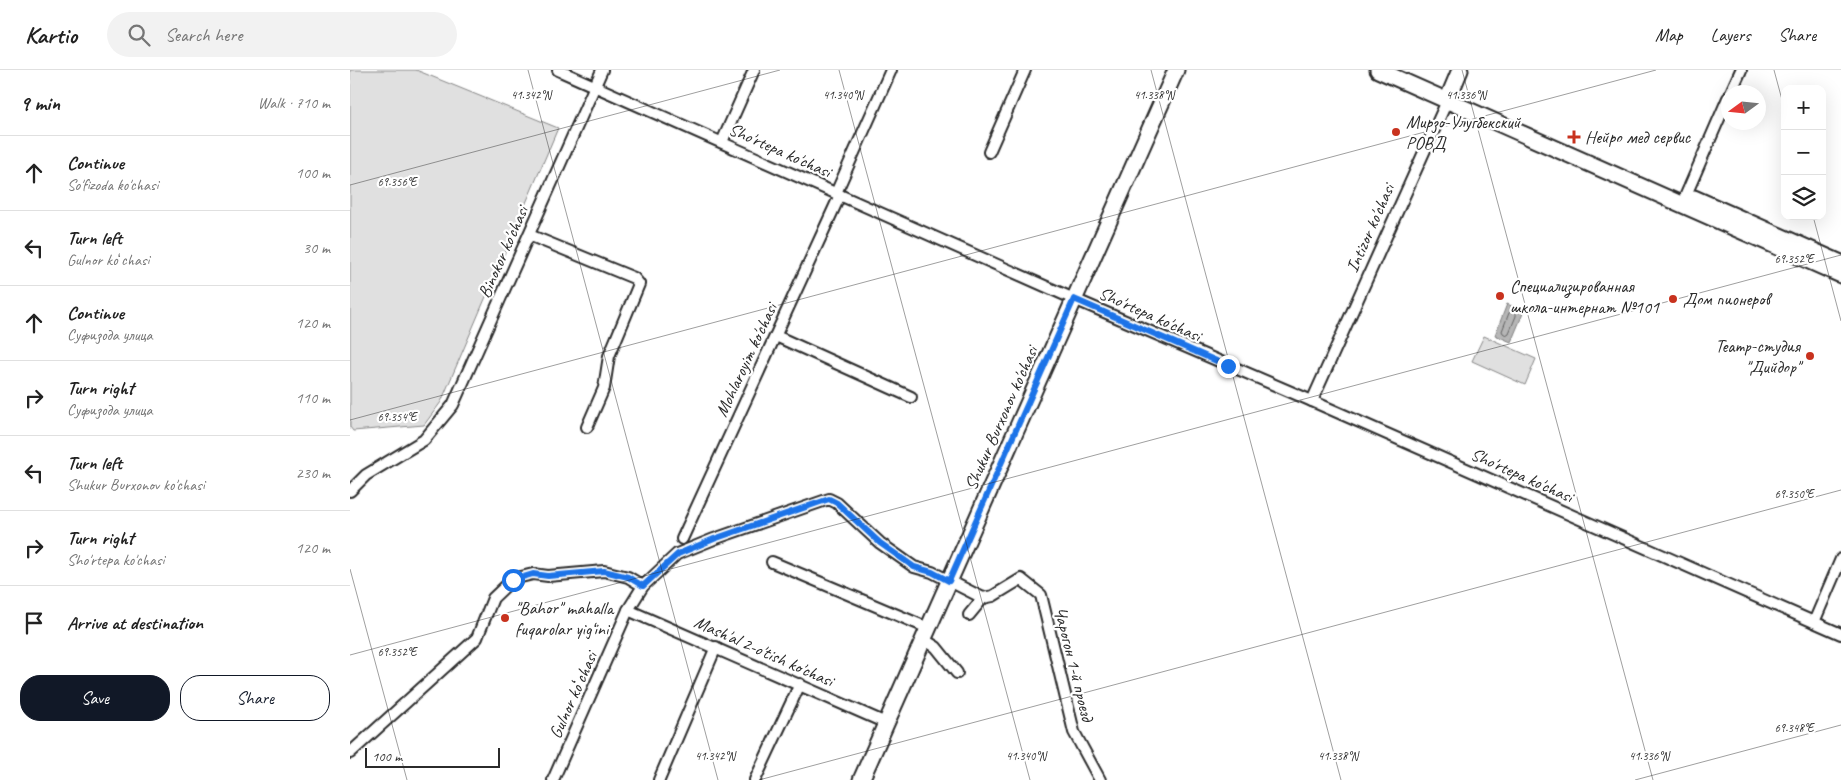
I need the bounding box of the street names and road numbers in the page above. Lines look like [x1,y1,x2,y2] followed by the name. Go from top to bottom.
[725,118,837,183] street label: Sho'rtepa ko'chasi
[1341,178,1400,276] street label: Intizor ko'chasi
[473,200,534,301] street label: Binokor ko'chasi
[1095,282,1207,347] street label: Sho'rtepa ko'chasi
[710,297,783,420] street label: Mohlaroyim ko'chasi
[959,340,1044,493] street label: Shukur Burxonov ko'chasi
[1467,443,1579,508] street label: Sho'rtepa ko'chasi
[1049,605,1099,725] street label: Чарогон 1-й проезд
[691,610,839,693] street label: Mash'al 2-o'tish ko'chasi
[544,646,603,742] street label: Gulnor koʻchasi

